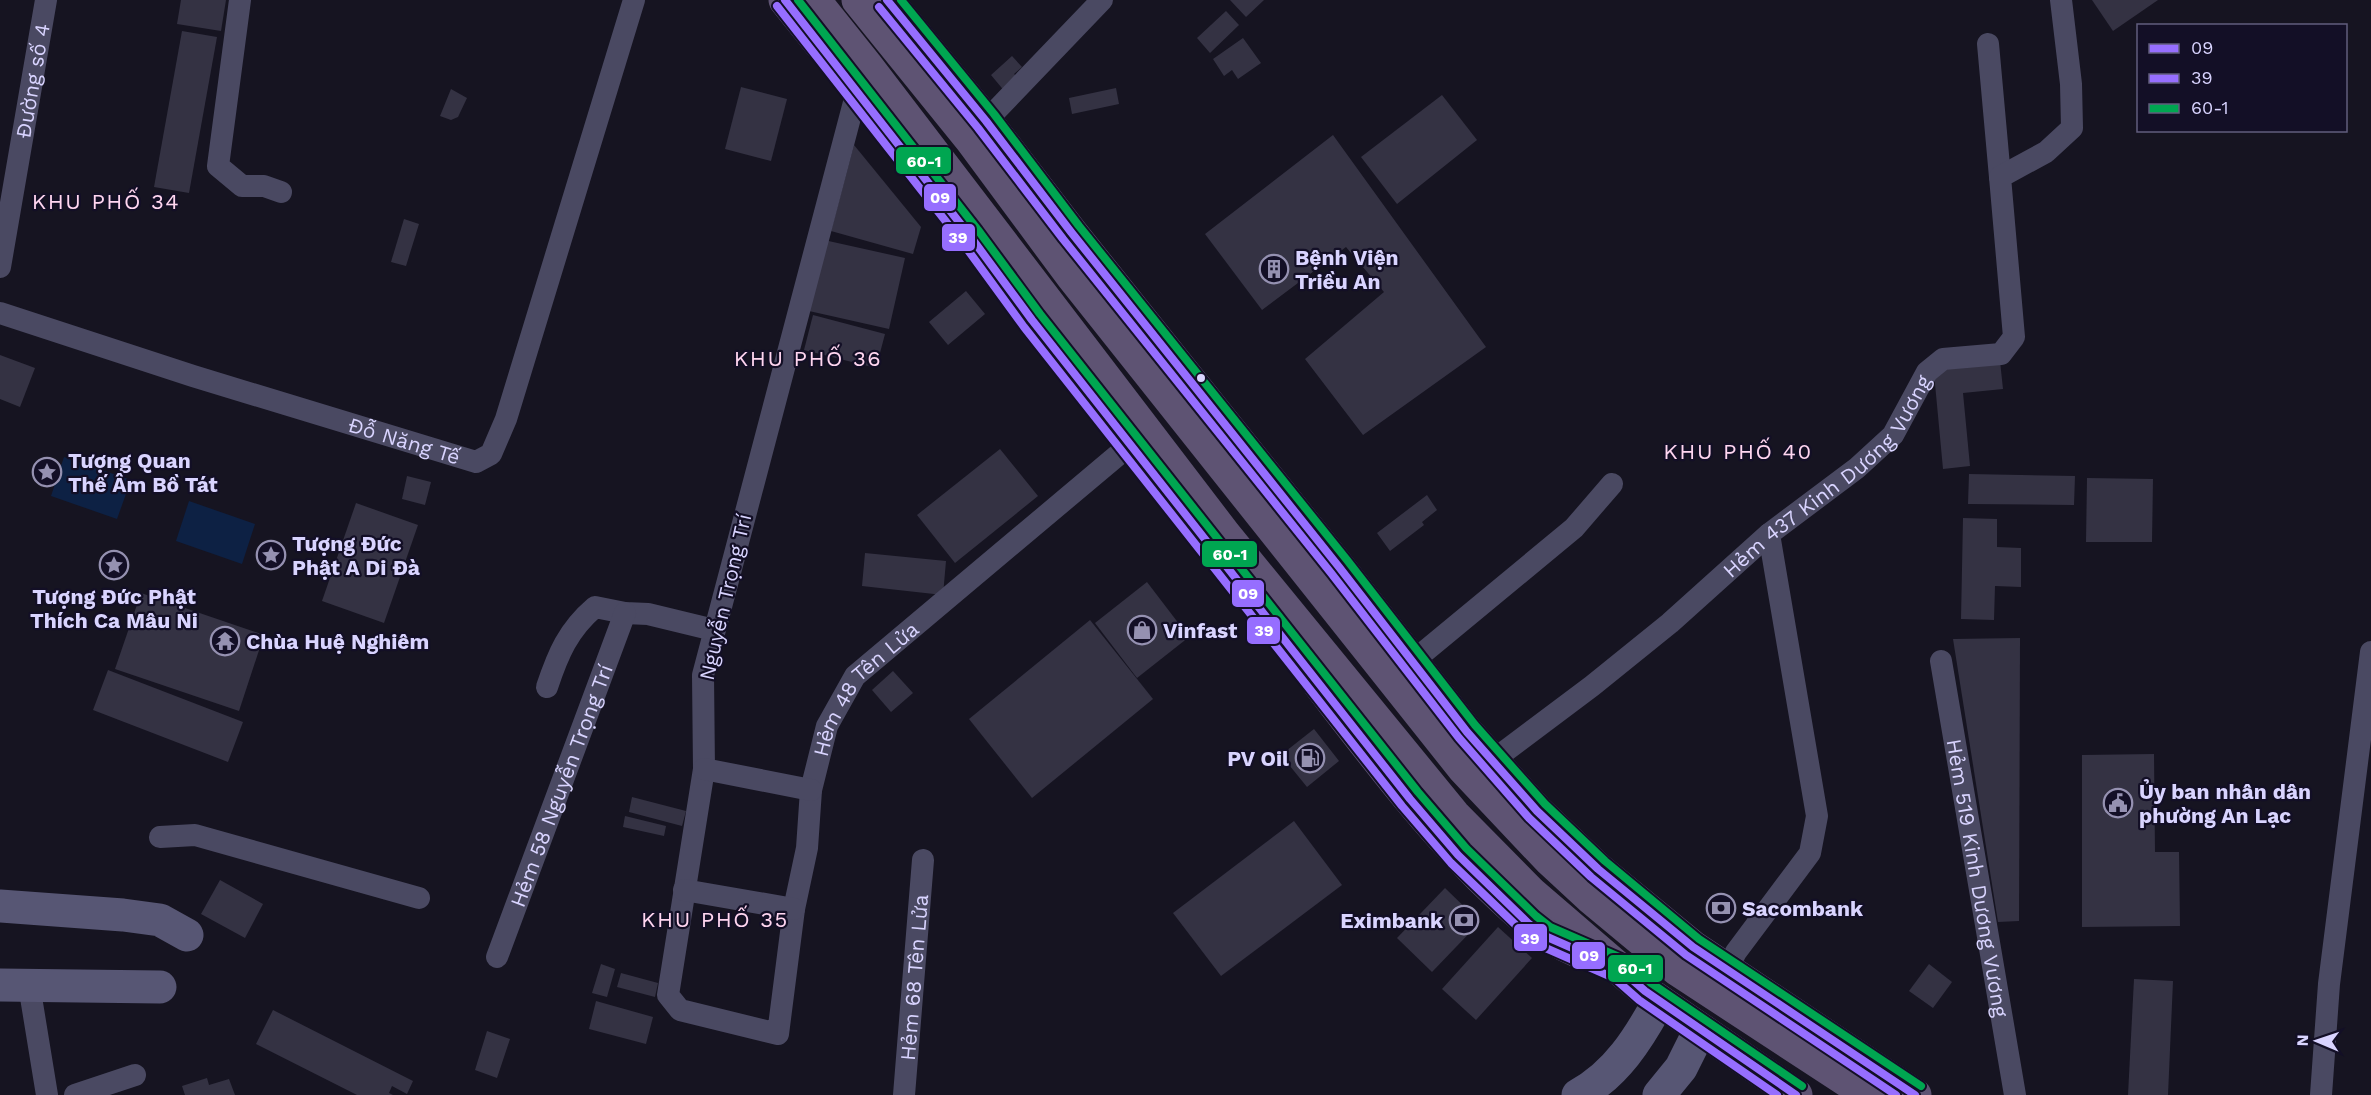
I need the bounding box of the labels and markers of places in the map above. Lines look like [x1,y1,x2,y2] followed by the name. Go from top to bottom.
[1295,245,1399,294] place label: Bệnh Viện Triều An
[1258,253,1290,285] building icon: Bệnh Viện Triều An
[1195,372,1207,384] unlabelled marker
[68,448,218,497] place label: Tượng Quan Thế Âm Bồ Tát
[31,456,63,488] place icon: Tượng Quan Thế Âm Bồ Tát
[292,531,421,580] place label: Tượng Đức Phật A Di Đà
[255,539,287,571] place icon: Tượng Đức Phật A Di Đà
[98,549,130,581] place icon: Tượng Đức Phật Thích Ca Mâu Ni
[30,584,198,633] place label: Tượng Đức Phật Thích Ca Mâu Ni
[1126,614,1158,646] shop icon: Vinfast
[1163,618,1237,643] place label: Vinfast
[209,625,241,657] temple icon: Chùa Huệ Nghiêm
[246,629,429,654] place label: Chùa Huệ Nghiêm
[1294,742,1326,774] fuel station icon: PV Oil
[1227,746,1289,771] place label: PV Oil
[2139,779,2311,828] place label: Ủy ban nhân dân phường An Lạc
[2102,787,2134,819] public building icon: Ủy ban nhân dân phường An Lạc
[1705,892,1737,924] bank icon: Sacombank
[1742,896,1864,921] place label: Sacombank
[1448,904,1480,936] bank icon: Eximbank
[1340,908,1444,933] place label: Eximbank

